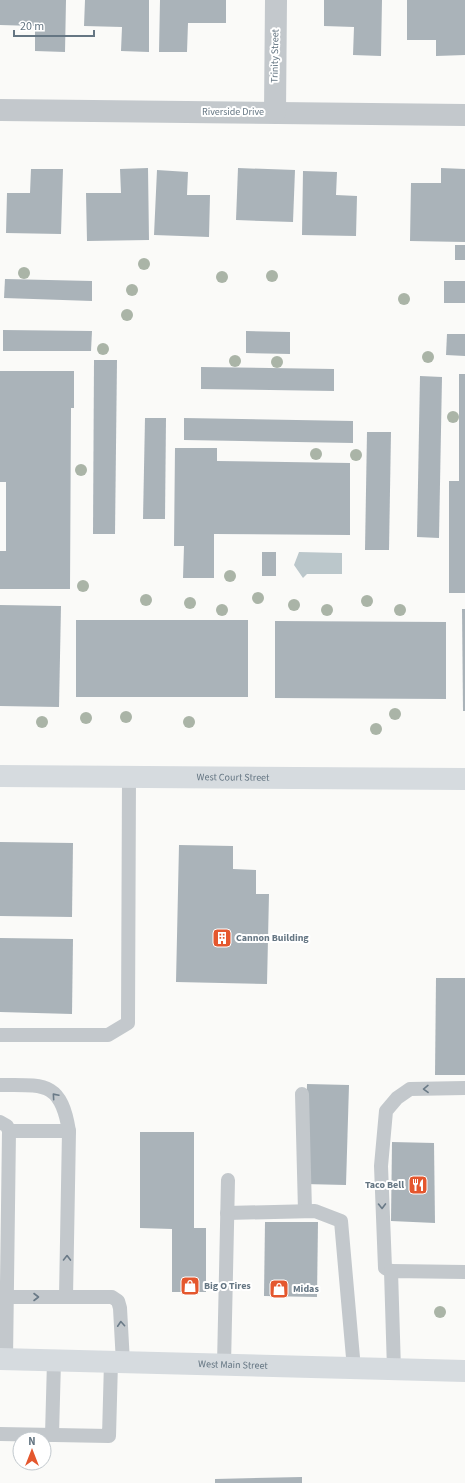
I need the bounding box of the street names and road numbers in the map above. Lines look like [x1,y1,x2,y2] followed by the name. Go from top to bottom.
[268,28,282,83] street label: Trinity Street
[202,105,264,119] street label: Riverside Drive
[197,770,270,785] street label: West Court Street
[198,1357,269,1373] street label: West Main Street

